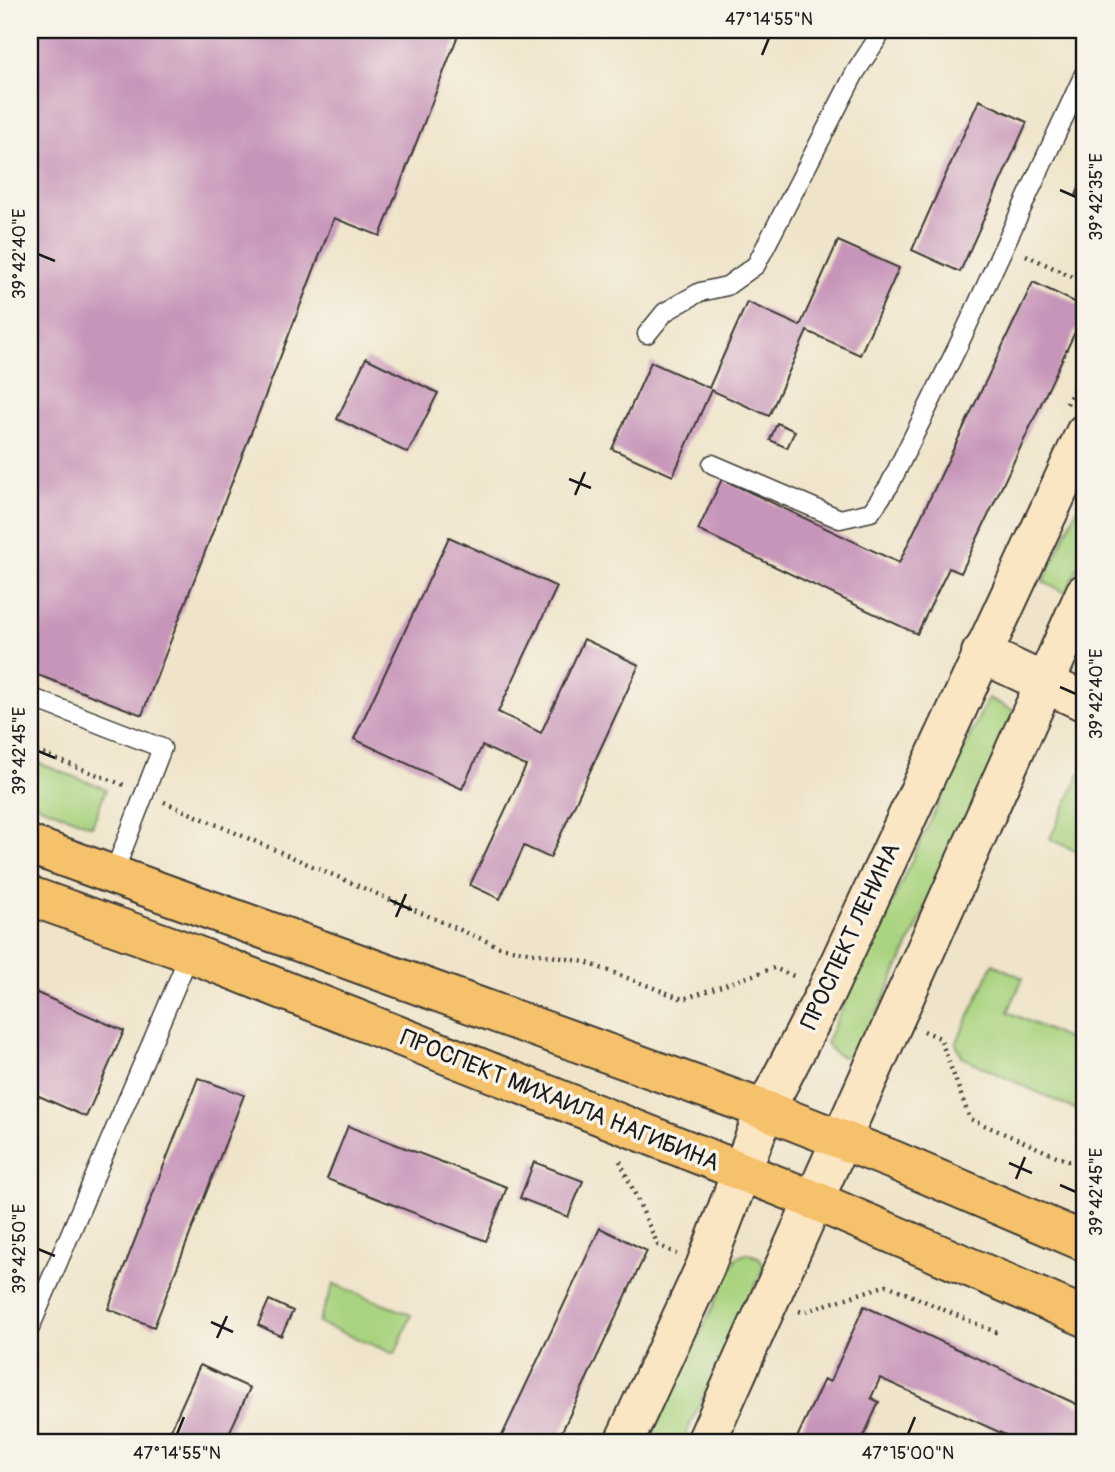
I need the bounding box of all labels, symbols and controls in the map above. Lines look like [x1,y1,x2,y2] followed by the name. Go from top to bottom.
[725,8,813,31] text: 47°14'55"N
[1085,153,1108,241] text: 39°42'35"E
[8,209,31,299] text: 39°42'40"E
[1085,649,1108,739] text: 39°42'40"E
[8,707,31,795] text: 39°42'45"E
[794,838,906,1034] street label: ПРОСПЕКТ ЛЕНИНА
[396,1023,724,1178] street label: ПРОСПЕКТ МИХАИЛА НАГИБИНА
[1085,1148,1108,1236] text: 39°42'45"E
[8,1204,31,1294] text: 39°42'50"E
[133,1442,221,1465] text: 47°14'55"N
[862,1442,954,1465] text: 47°15'00"N

